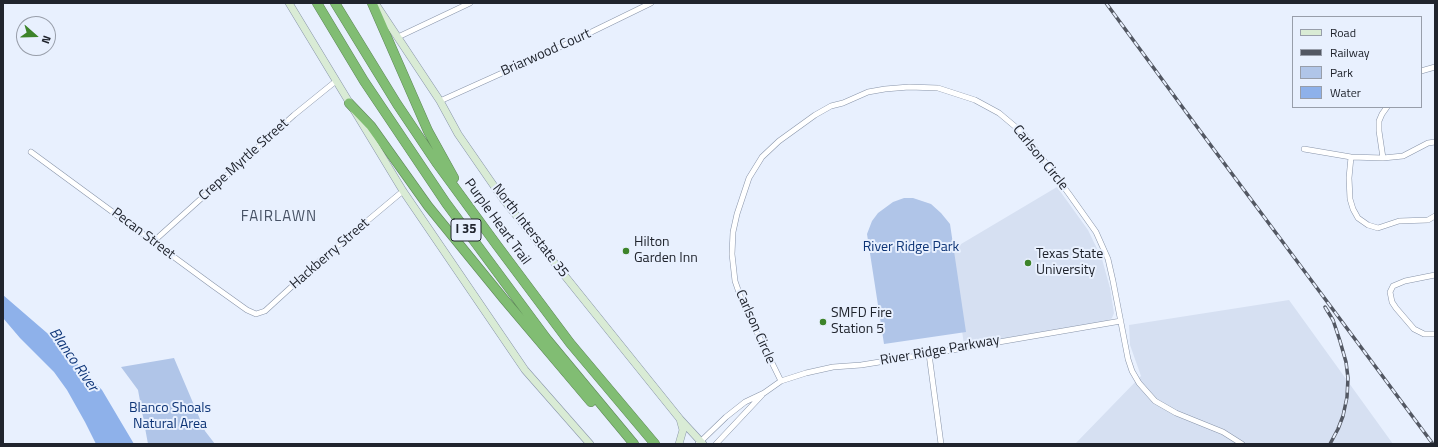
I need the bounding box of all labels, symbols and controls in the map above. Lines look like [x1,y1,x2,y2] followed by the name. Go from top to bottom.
[16,16,56,56] north arrow
[1292,16,1422,108] legend
[1330,23,1356,42] text: Road
[499,26,593,80] street label: Briarwood Court
[38,33,55,46] text: N
[1330,43,1370,62] text: Railway
[1330,63,1353,82] text: Park
[1330,83,1361,102] text: Water
[196,115,292,205] street label: Crepe Myrtle Street
[1009,122,1071,194] street label: Carlson Circle
[460,176,534,268] street label: Purple Heart Trail
[488,181,572,281] street label: North Interstate 35
[108,205,178,263] street label: Pecan Street
[241,208,317,226] district label: FAIRLAWN
[287,215,373,293] street label: Hackberry Street
[451,219,481,241] road number: I 35
[634,235,698,268] place label: Hilton Garden Inn
[863,240,959,256] park label: River Ridge Park
[621,246,631,256] marker: Hilton Garden Inn
[1036,247,1103,280] place label: Texas State University
[1023,258,1033,268] marker: Texas State University
[731,287,779,367] street label: Carlson Circle
[831,306,892,338] place label: SMFD Fire Station 5
[818,317,828,327] marker: SMFD Fire Station 5
[45,325,101,395] water label: Blanco River
[879,332,1001,370] street label: River Ridge Parkway
[129,401,211,434] park label: Blanco Shoals Natural Area

